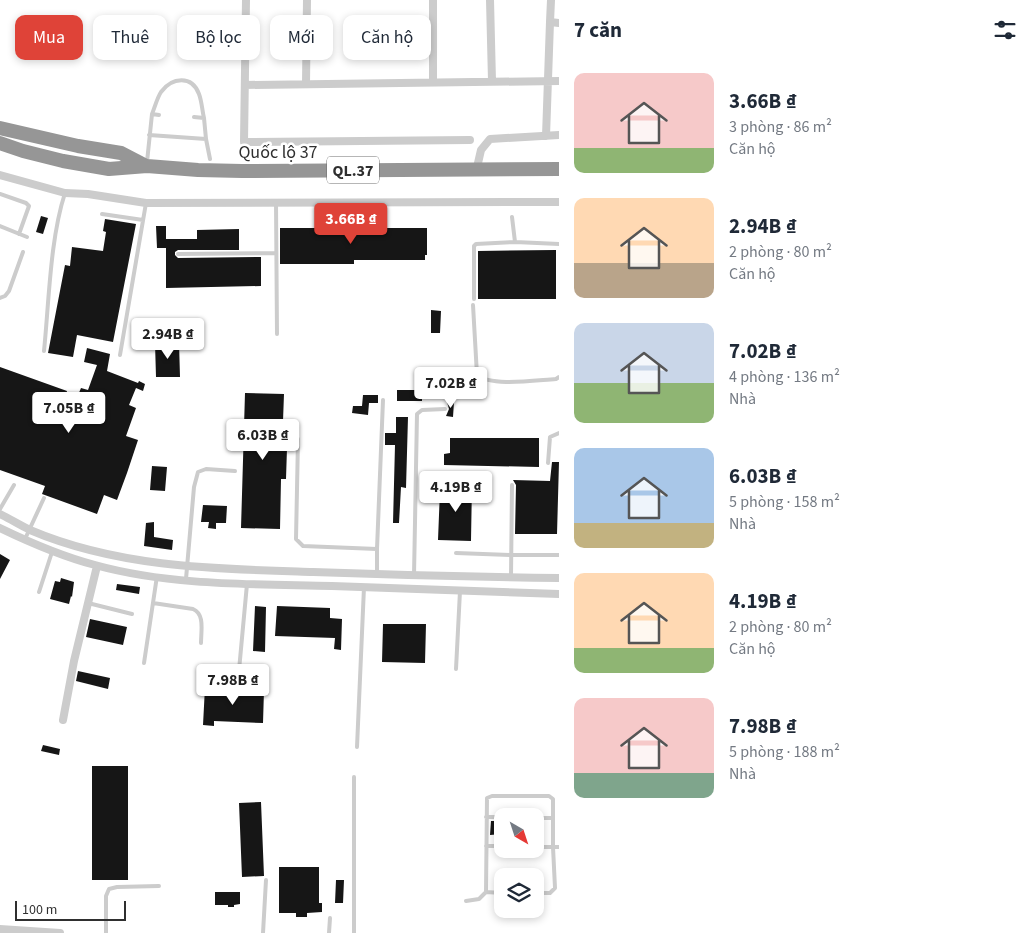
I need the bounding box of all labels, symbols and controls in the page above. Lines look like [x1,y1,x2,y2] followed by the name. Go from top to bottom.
[15,15,83,60] chip: Mua
[93,15,167,60] chip: Thuê
[177,15,260,60] chip: Bộ lọc
[270,15,333,60] chip: Mới
[343,15,431,60] chip: Căn hộ
[574,15,622,45] text: 7 căn
[991,16,1019,44] icon: filters
[729,86,797,116] text: 3.66B ₫
[614,93,674,153] icon: home
[729,116,832,138] text: 3 phòng · 86 m²
[729,138,776,160] text: Căn hộ
[238,140,318,165] street label: Quốc lộ 37
[327,156,379,184] road number: QL.37
[305,202,397,245] pin: 3.66B ₫
[325,208,377,230] text: 3.66B ₫
[729,211,797,241] text: 2.94B ₫
[614,218,674,278] icon: home
[729,241,832,263] text: 2 phòng · 80 m²
[729,263,776,285] text: Căn hộ
[122,318,214,360] pin: 2.94B ₫
[142,323,194,345] text: 2.94B ₫
[729,336,797,366] text: 7.02B ₫
[614,343,674,403] icon: home
[405,366,497,409] pin: 7.02B ₫
[729,366,840,388] text: 4 phòng · 136 m²
[425,372,477,394] text: 7.02B ₫
[729,388,756,410] text: Nhà
[23,392,115,434] pin: 7.05B ₫
[43,397,95,419] text: 7.05B ₫
[217,418,309,461] pin: 6.03B ₫
[237,424,289,446] text: 6.03B ₫
[729,461,797,491] text: 6.03B ₫
[614,468,674,528] icon: home
[410,470,502,513] pin: 4.19B ₫
[430,476,482,498] text: 4.19B ₫
[729,491,840,513] text: 5 phòng · 158 m²
[729,513,756,535] text: Nhà
[729,586,797,616] text: 4.19B ₫
[614,593,674,653] icon: home
[729,616,832,638] text: 2 phòng · 80 m²
[729,638,776,660] text: Căn hộ
[187,664,279,706] pin: 7.98B ₫
[207,669,259,691] text: 7.98B ₫
[729,711,797,741] text: 7.98B ₫
[614,718,674,778] icon: home
[729,741,840,763] text: 5 phòng · 188 m²
[729,763,756,785] text: Nhà
[494,808,544,858] north arrow
[494,808,544,918] map controls
[494,868,544,918] button: layers
[15,898,126,921] scale bar
[22,900,57,920] text: 100 m

